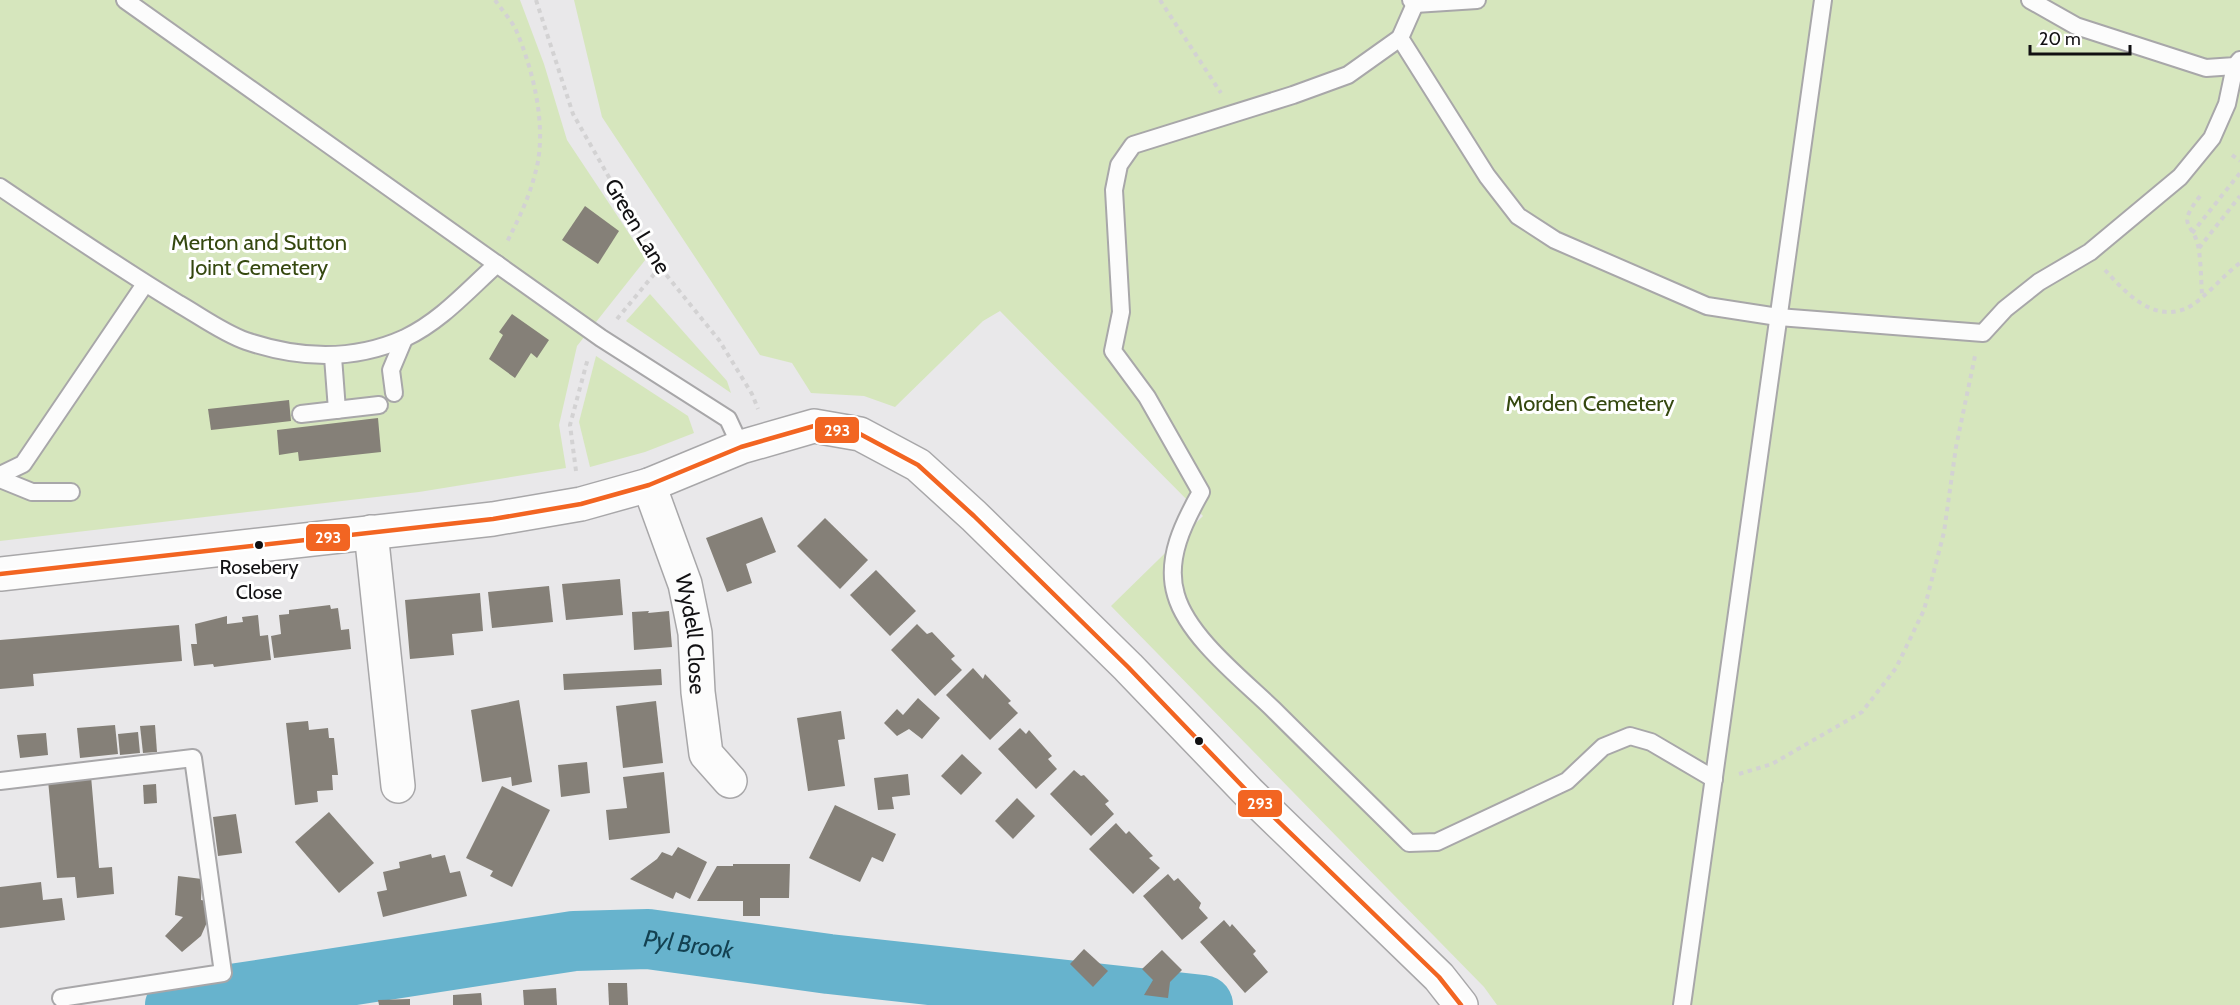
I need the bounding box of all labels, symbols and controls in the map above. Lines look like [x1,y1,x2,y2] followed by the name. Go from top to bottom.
[2030,18,2130,56] scale bar
[2039,28,2081,50] text: 20 m
[599,174,677,279] street label: Green Lane
[171,229,347,281] park label: Merton and Sutton Joint Cemetery
[1506,390,1674,417] park label: Morden Cemetery
[814,416,860,444] line badge: 293
[824,421,850,440] text: 293
[305,523,351,552] line badge: 293
[315,528,341,547] text: 293
[253,539,265,551] marker: Rosebery Close
[220,555,298,604] place label: Rosebery Close
[669,572,711,695] street label: Wydell Close
[1193,735,1205,747] unlabelled marker
[1237,789,1283,818] line badge: 293
[1247,794,1273,813] text: 293
[642,924,736,965] water label: Pyl Brook

